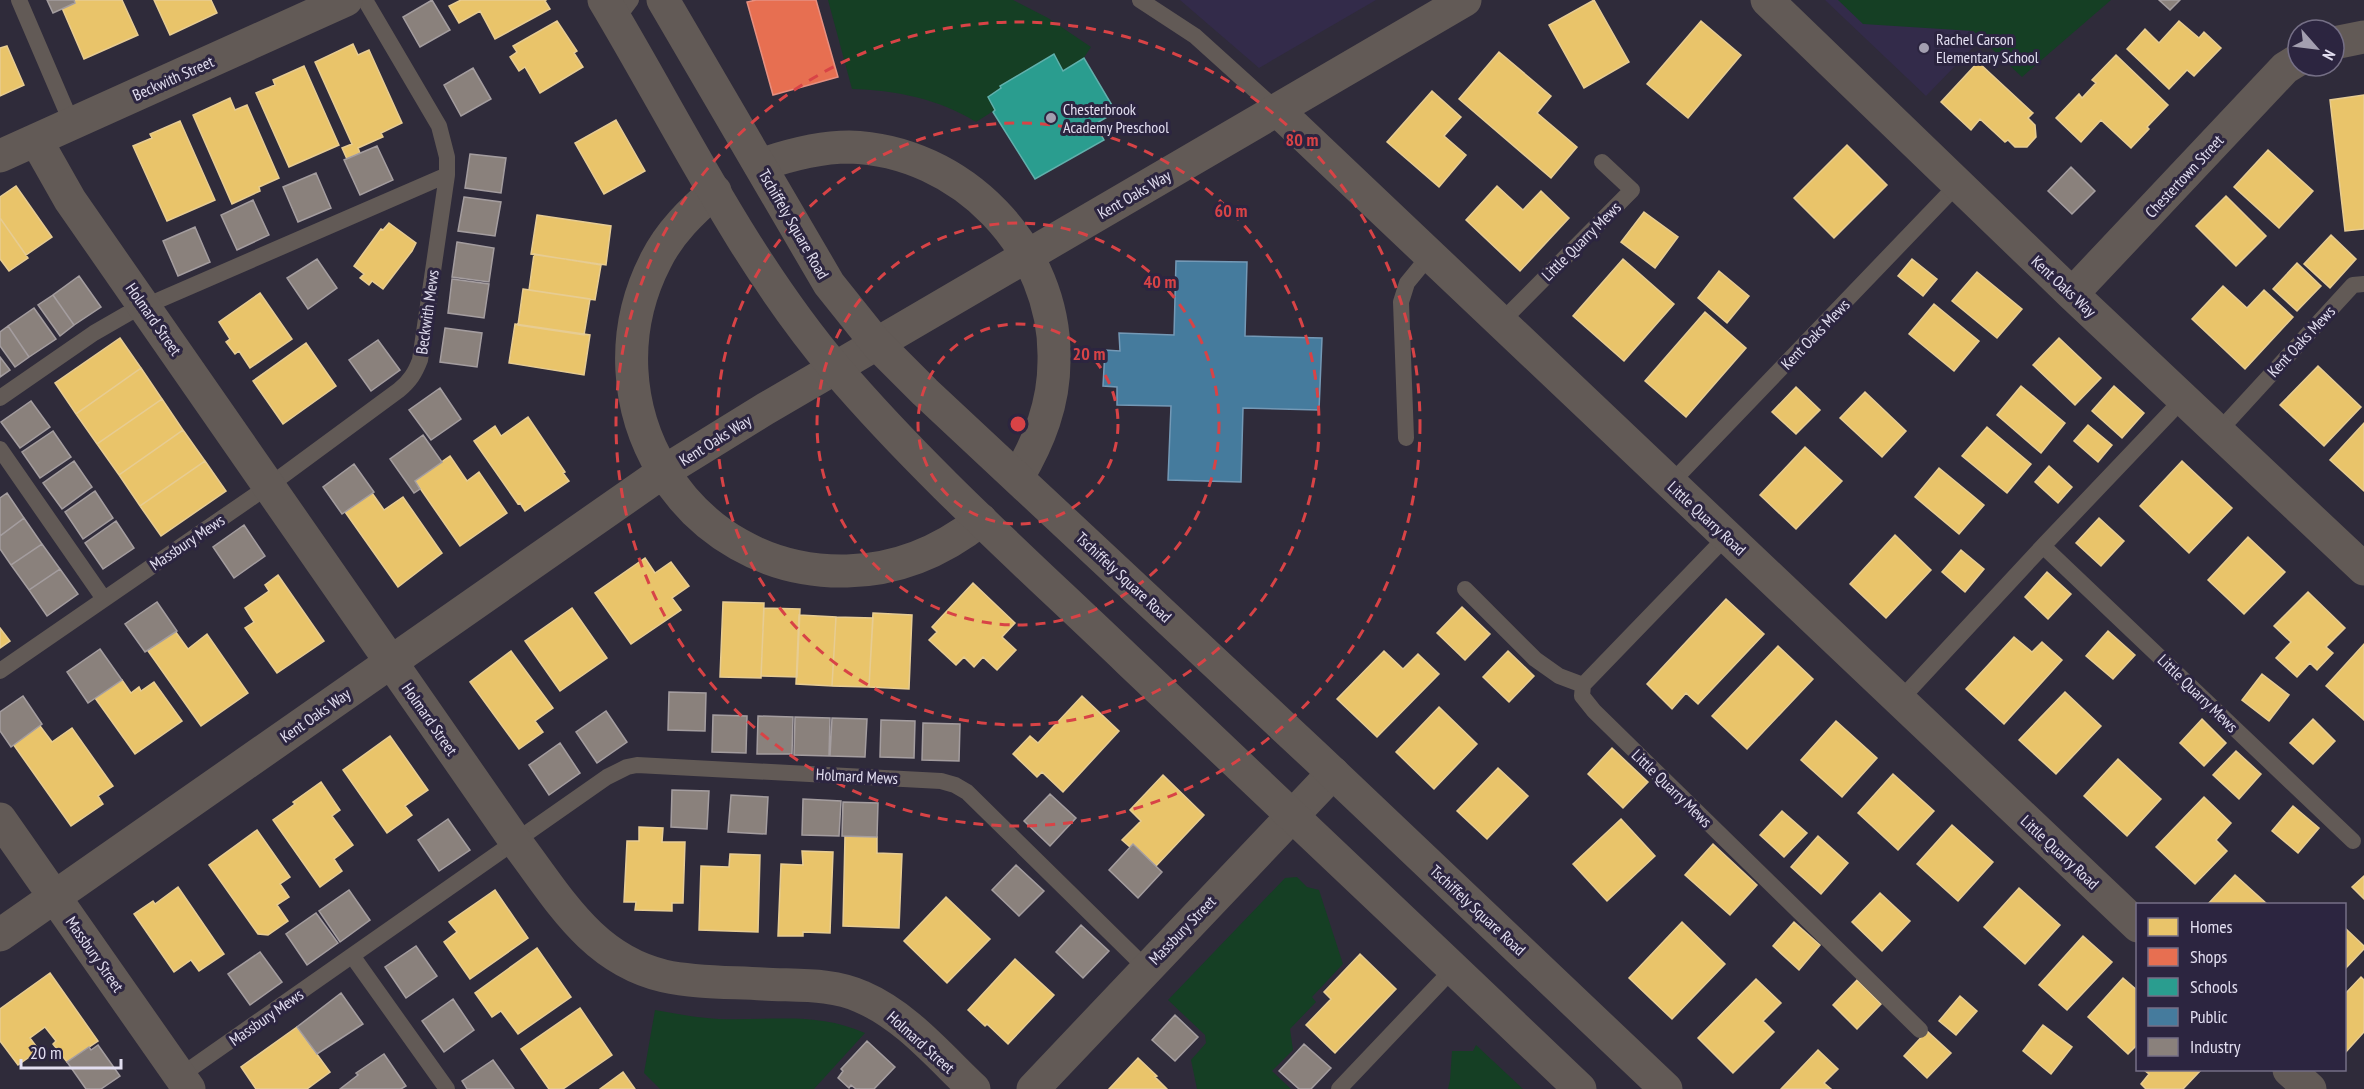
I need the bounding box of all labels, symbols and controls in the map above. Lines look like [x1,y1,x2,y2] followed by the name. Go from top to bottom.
[2286,18,2346,78] north arrow
[1936,29,2039,67] place label: Rachel Carson Elementary School
[1917,41,1931,55] marker: Rachel Carson Elementary School
[2318,47,2340,64] text: N
[129,51,217,105] street label: Beckwith Street
[1063,99,1169,137] place label: Chesterbrook Academy Preschool
[1044,111,1058,125] marker: Chesterbrook Academy Preschool
[1286,128,1318,151] text: 80 m
[2141,130,2228,222] street label: Chestertown Street
[754,165,834,283] street label: Tschiffely Square Road
[1094,165,1174,223] street label: Kent Oaks Way
[1537,197,1625,285] street label: Little Quarry Mews
[1215,199,1247,222] text: 60 m
[2027,251,2101,321] street label: Kent Oaks Way
[411,268,443,356] street label: Beckwith Mews
[1144,270,1176,293] text: 40 m
[122,279,187,360] street label: Holmard Street
[1776,295,1854,373] street label: Kent Oaks Mews
[2263,301,2339,381] street label: Kent Oaks Mews
[1073,342,1105,365] text: 20 m
[675,410,755,470] street label: Kent Oaks Way
[1008,414,1028,434] centre of rings
[1664,477,1750,559] street label: Little Quarry Road
[146,510,228,574] street label: Massbury Mews
[1072,528,1176,626] street label: Tschiffely Square Road
[2154,650,2242,736] street label: Little Quarry Mews
[398,679,463,760] street label: Holmard Street
[276,684,354,746] street label: Kent Oaks Way
[1628,745,1716,831] street label: Little Quarry Mews
[815,764,899,788] street label: Holmard Mews
[2017,811,2103,893] street label: Little Quarry Road
[1426,861,1530,959] street label: Tschiffely Square Road
[1144,891,1220,969] street label: Massbury Street
[2136,903,2346,1071] legend
[62,912,129,996] street label: Massbury Street
[2190,915,2233,938] text: Homes
[2190,945,2227,968] text: Shops
[2190,975,2238,998] text: Schools
[225,984,307,1050] street label: Massbury Mews
[2190,1005,2228,1028] text: Public
[883,1007,959,1078] street label: Holmard Street
[21,1032,122,1070] scale bar
[2190,1035,2241,1058] text: Industry
[30,1041,62,1064] text: 20 m

